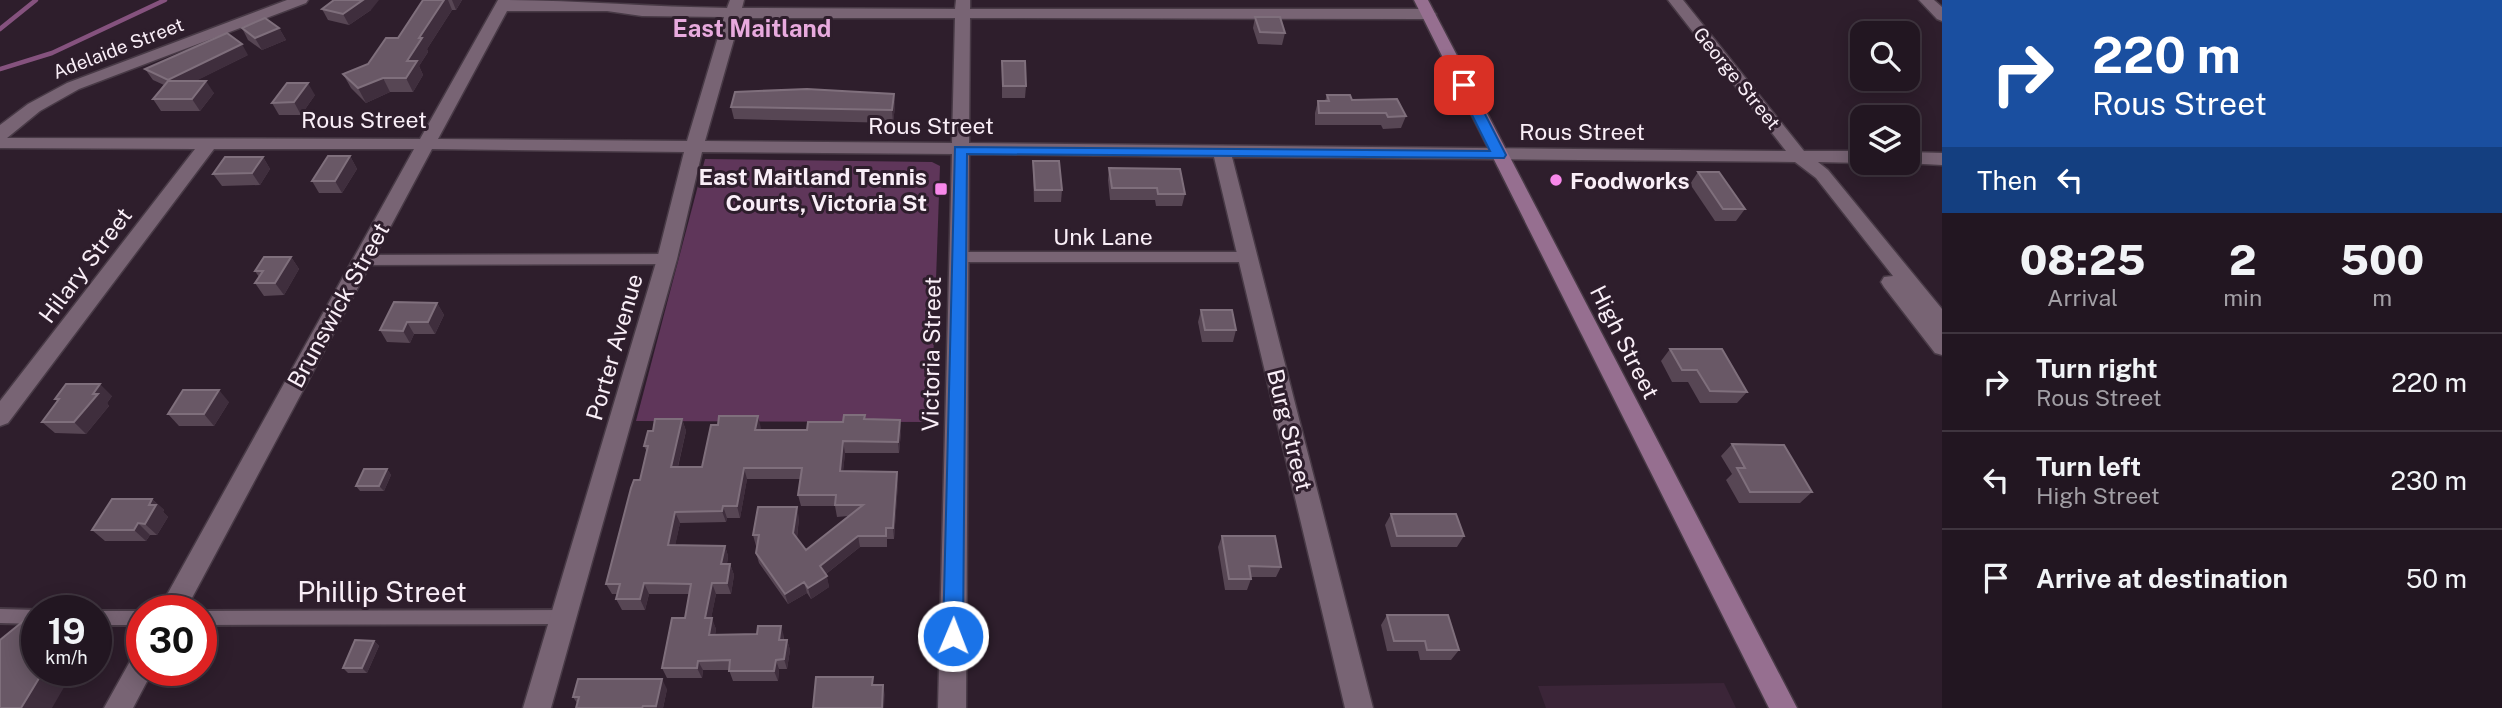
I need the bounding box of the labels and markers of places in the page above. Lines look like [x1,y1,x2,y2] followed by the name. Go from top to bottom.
[1434,55,1494,115] pin
[698,163,927,216] place label: East Maitland Tennis Courts, Victoria St
[1570,167,1690,194] place label: Foodworks
[1548,172,1564,188] marker: Foodworks
[933,181,949,197] marker: East Maitland Tennis Courts, Victoria St

